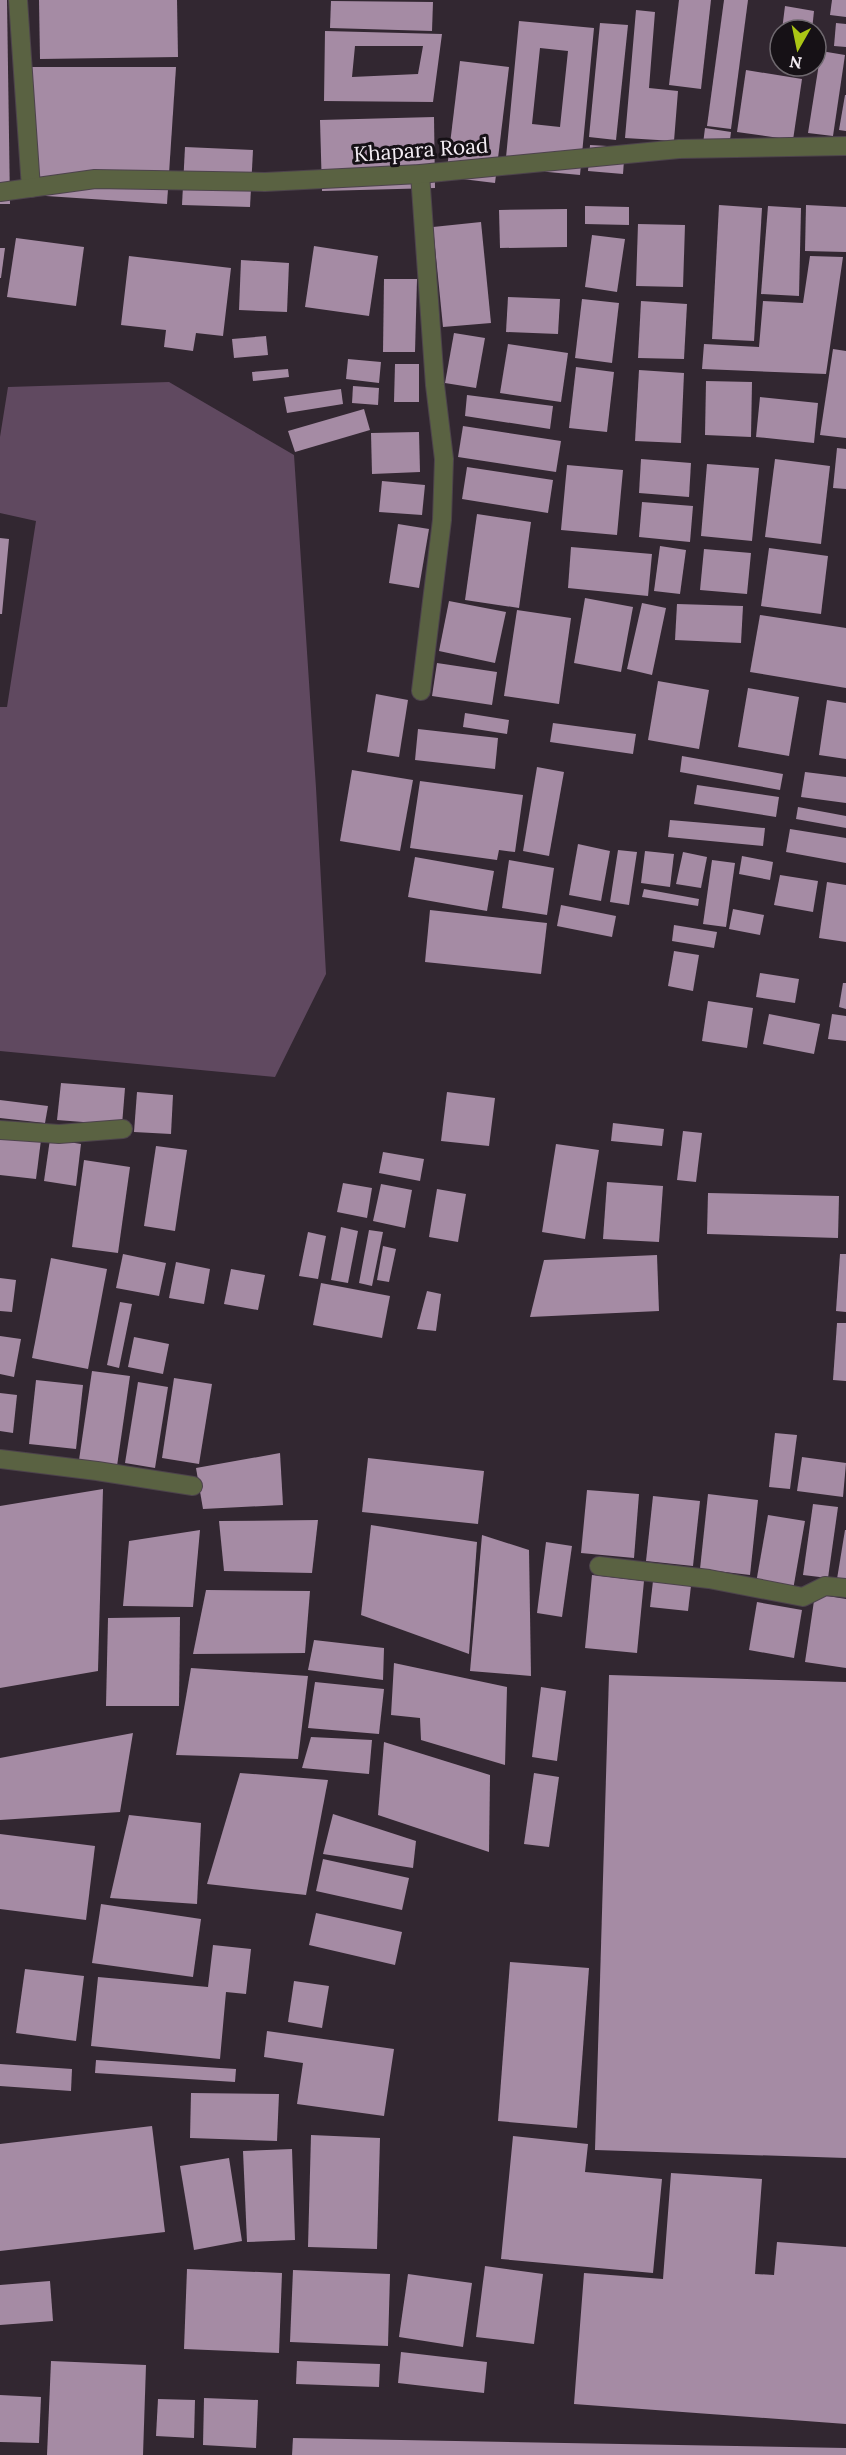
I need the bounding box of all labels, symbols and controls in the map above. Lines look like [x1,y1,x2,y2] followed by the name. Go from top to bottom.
[768,18,828,78] north arrow
[788,52,803,74] text: N
[353,131,489,168] street label: Khapara Road

